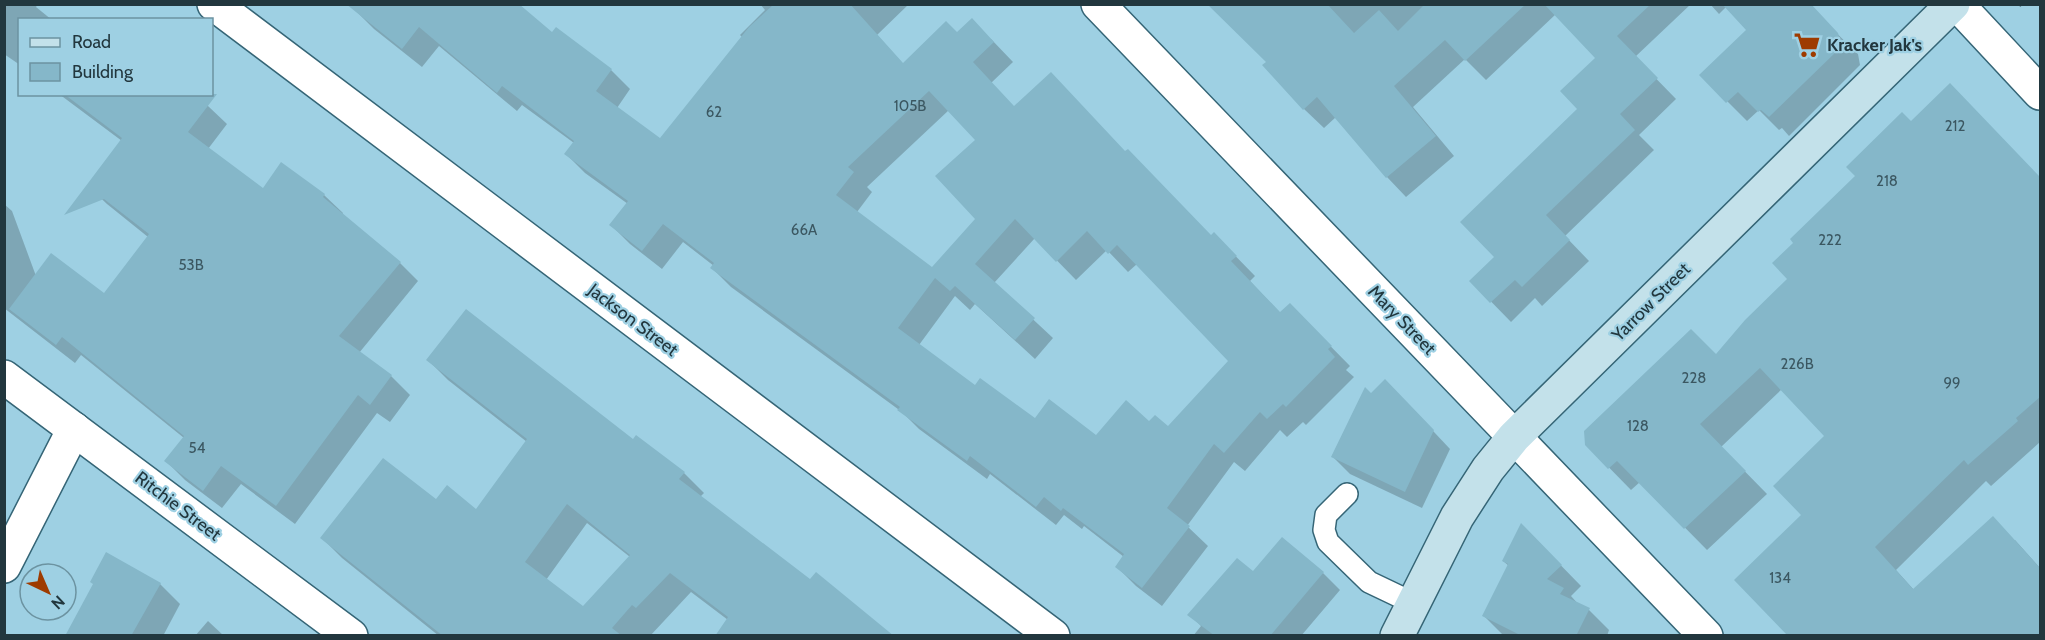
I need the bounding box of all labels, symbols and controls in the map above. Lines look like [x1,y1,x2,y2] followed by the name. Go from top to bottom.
[18,18,213,96] legend
[1792,30,1822,60] supermarket icon: Kracker Jak's
[72,31,111,53] text: Road
[1827,34,1923,56] place label: Kracker Jak's
[72,61,134,83] text: Building
[894,97,926,115] house number: 105B
[706,103,722,121] house number: 62
[1945,117,1965,135] house number: 212
[1876,172,1898,190] house number: 218
[791,221,818,239] house number: 66A
[1818,231,1842,249] house number: 222
[178,256,204,274] house number: 53B
[1606,258,1695,347] street label: Yarrow Street
[583,278,682,361] street label: Jackson Street
[1363,281,1441,359] street label: Mary Street
[1780,355,1814,373] house number: 226B
[1682,369,1706,387] house number: 228
[1943,374,1961,392] house number: 99
[1627,417,1649,435] house number: 128
[189,439,206,457] house number: 54
[131,467,225,545] street label: Ritchie Street
[18,562,78,622] north arrow
[1769,569,1791,587] house number: 134
[47,592,69,613] text: N

